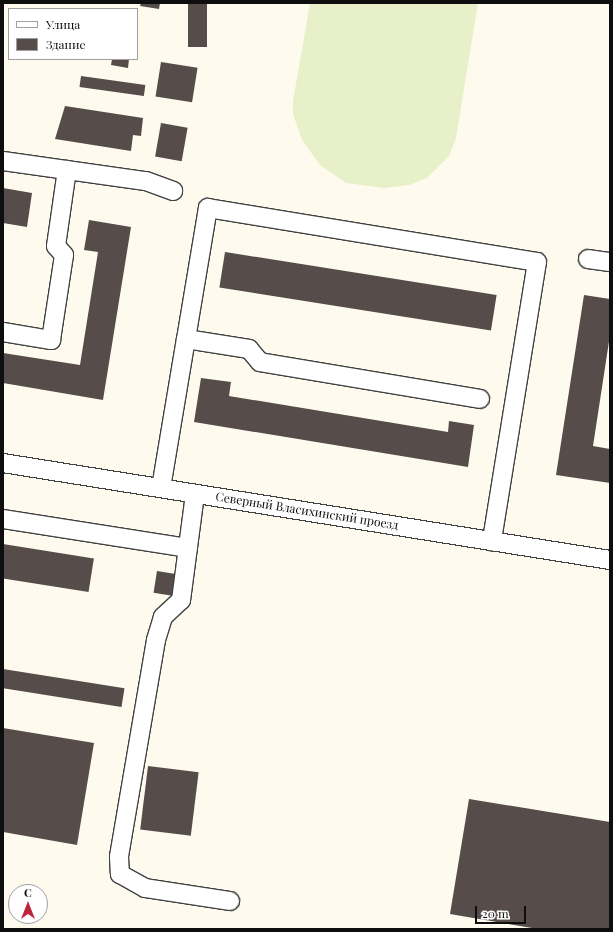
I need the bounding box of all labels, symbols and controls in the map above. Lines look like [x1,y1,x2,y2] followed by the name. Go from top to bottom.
[8,8,138,60] legend
[46,16,80,32] text: Улица
[46,36,86,52] text: Здание
[215,489,399,533] street label: Северный Власихинский проезд
[8,884,48,924] north arrow
[24,885,32,900] text: С
[477,898,528,924] scale bar
[482,905,509,921] text: 20 m

